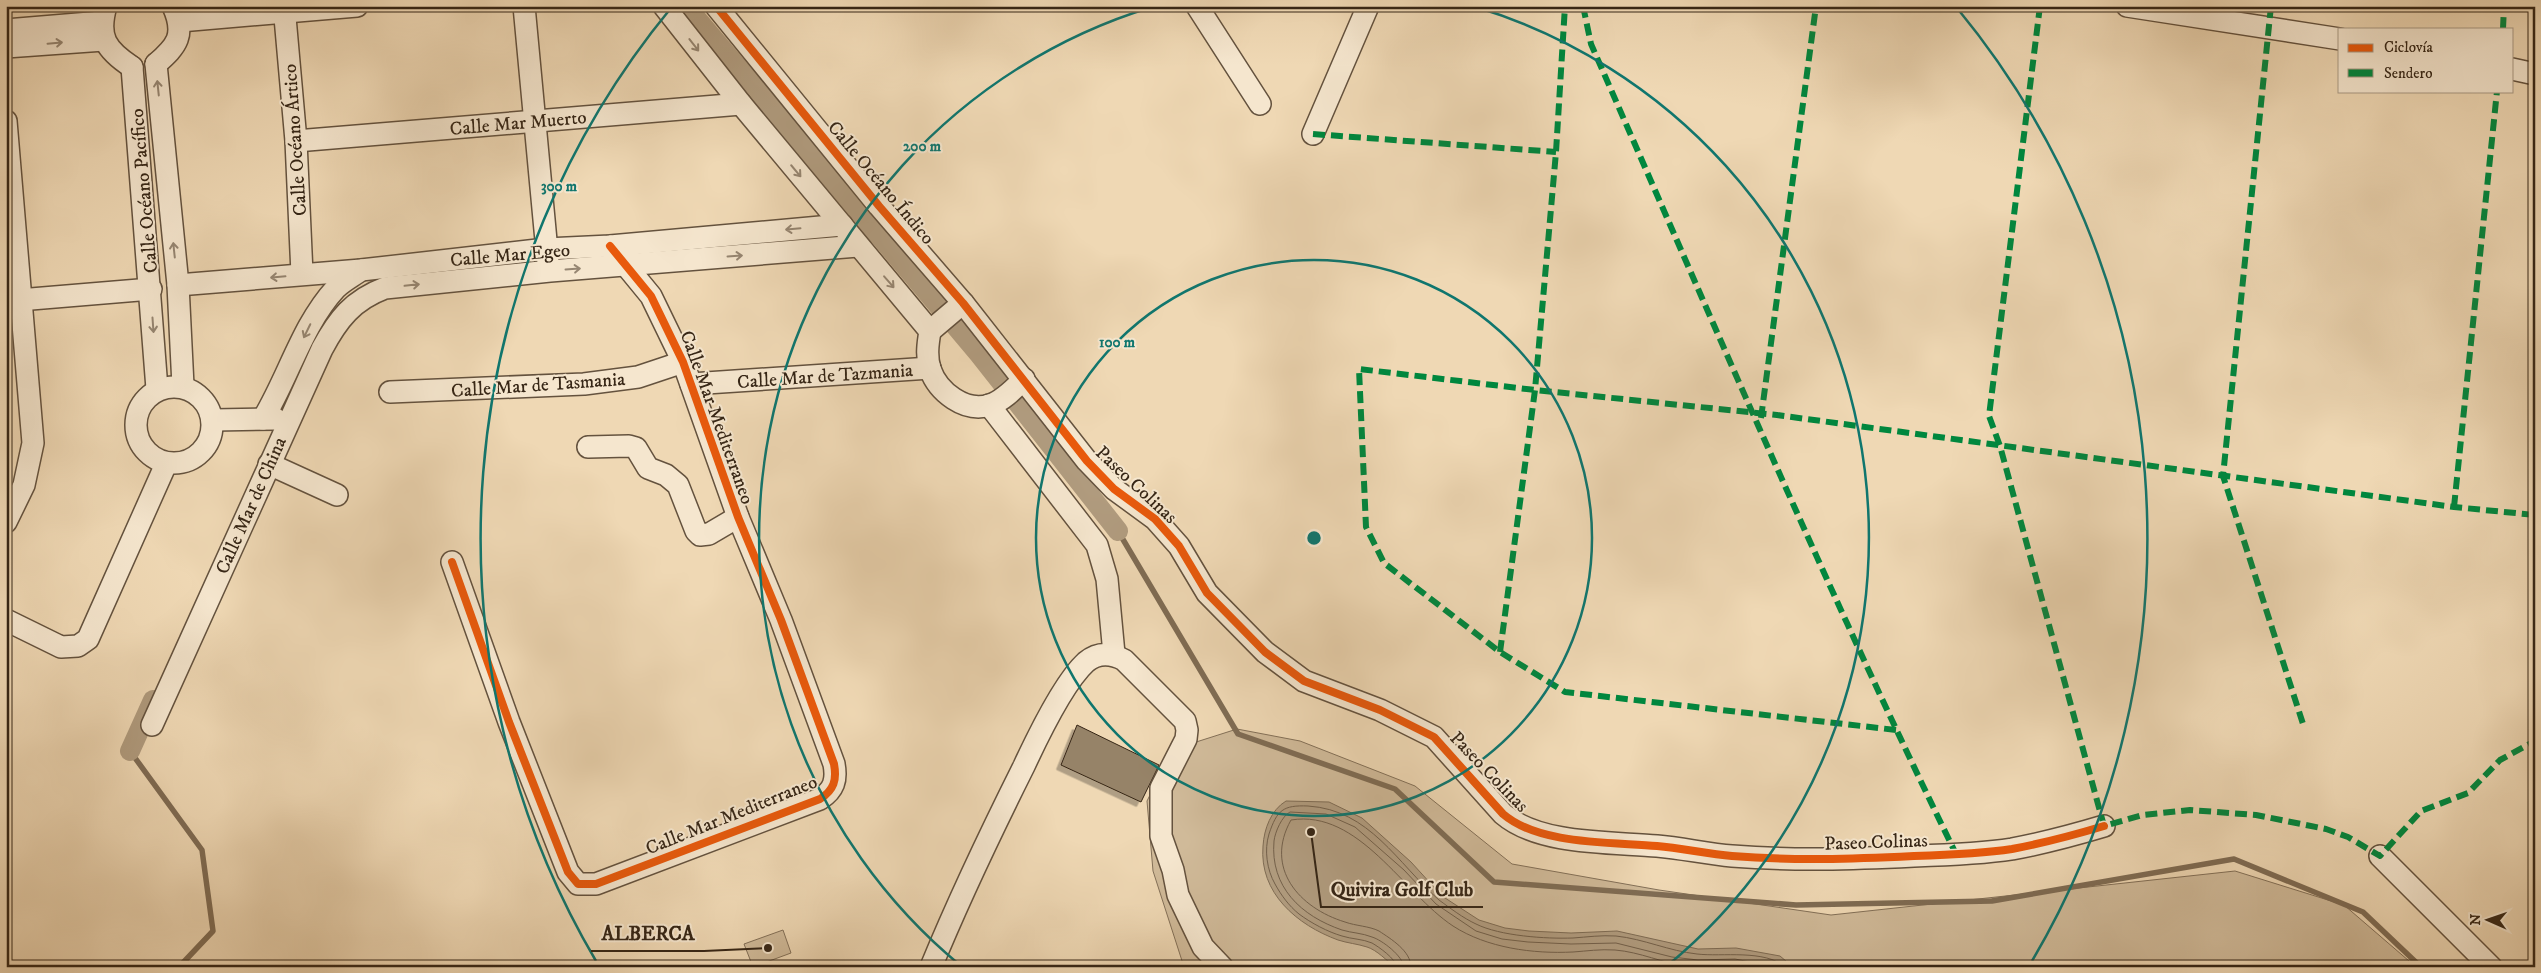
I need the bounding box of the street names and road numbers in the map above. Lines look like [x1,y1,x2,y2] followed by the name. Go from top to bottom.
[277,63,312,217] street label: Calle Océano Ártico
[449,106,587,141] street label: Calle Mar Muerto
[126,108,163,274] street label: Calle Océano Pacífico
[822,115,941,249] street label: Calle Océano Índico
[449,239,571,272] street label: Calle Mar Egeo
[674,328,759,507] street label: Calle Mar Mediterraneo
[736,359,914,394] street label: Calle Mar de Tazmania
[450,368,626,403] street label: Calle Mar de Tasmania
[211,434,292,578] street label: Calle Mar de China
[1090,441,1182,529] street label: Paseo Colinas
[1445,727,1533,817] street label: Paseo Colinas
[642,770,821,860] street label: Calle Mar Mediterraneo
[1824,829,1928,856] street label: Paseo Colinas

